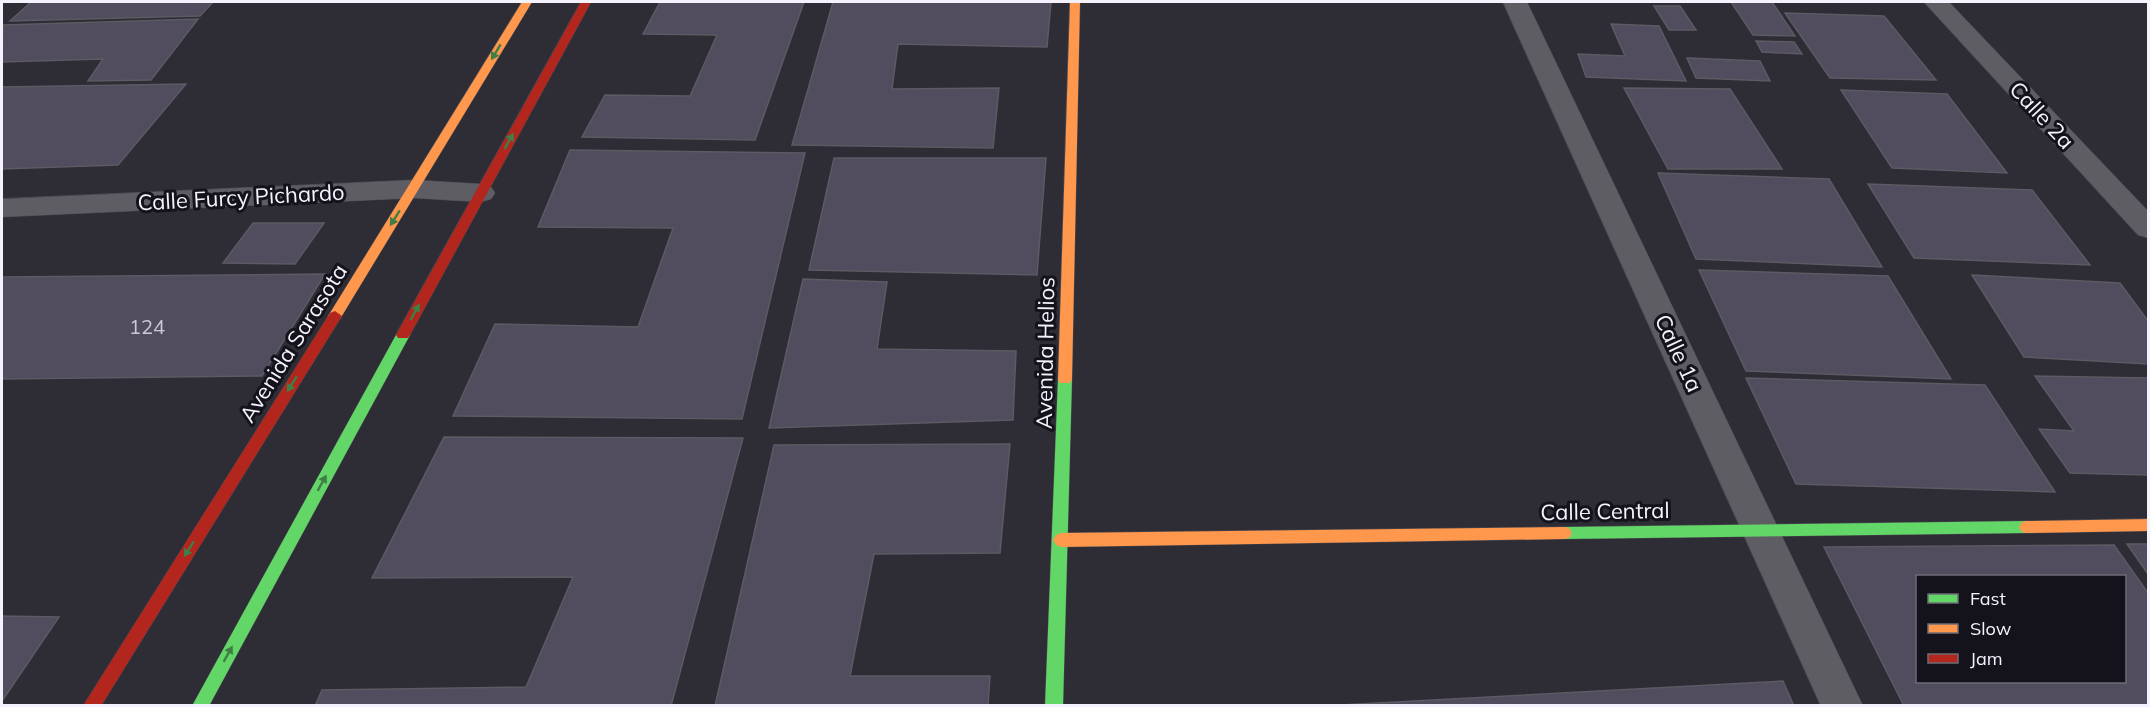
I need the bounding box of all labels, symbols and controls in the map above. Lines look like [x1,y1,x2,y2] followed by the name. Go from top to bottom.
[491,44,502,60] one-way arrow
[2004,75,2080,155] street label: Calle 2a
[504,132,514,149] one-way arrow
[137,178,345,216] street label: Calle Furcy Pichardo
[390,210,401,226] one-way arrow
[233,259,353,427] street label: Avenida Sarasota
[1030,277,1060,429] street label: Avenida Helios
[410,303,420,320] one-way arrow
[1649,310,1709,396] street label: Calle 1a
[129,314,165,339] house number: 124
[287,376,298,392] one-way arrow
[317,474,327,491] one-way arrow
[1540,496,1670,526] street label: Calle Central
[183,541,194,557] one-way arrow
[1916,575,2126,683] legend
[1970,587,2006,610] text: Fast
[1970,617,2012,640] text: Slow
[223,645,233,662] one-way arrow
[1970,647,2003,670] text: Jam

